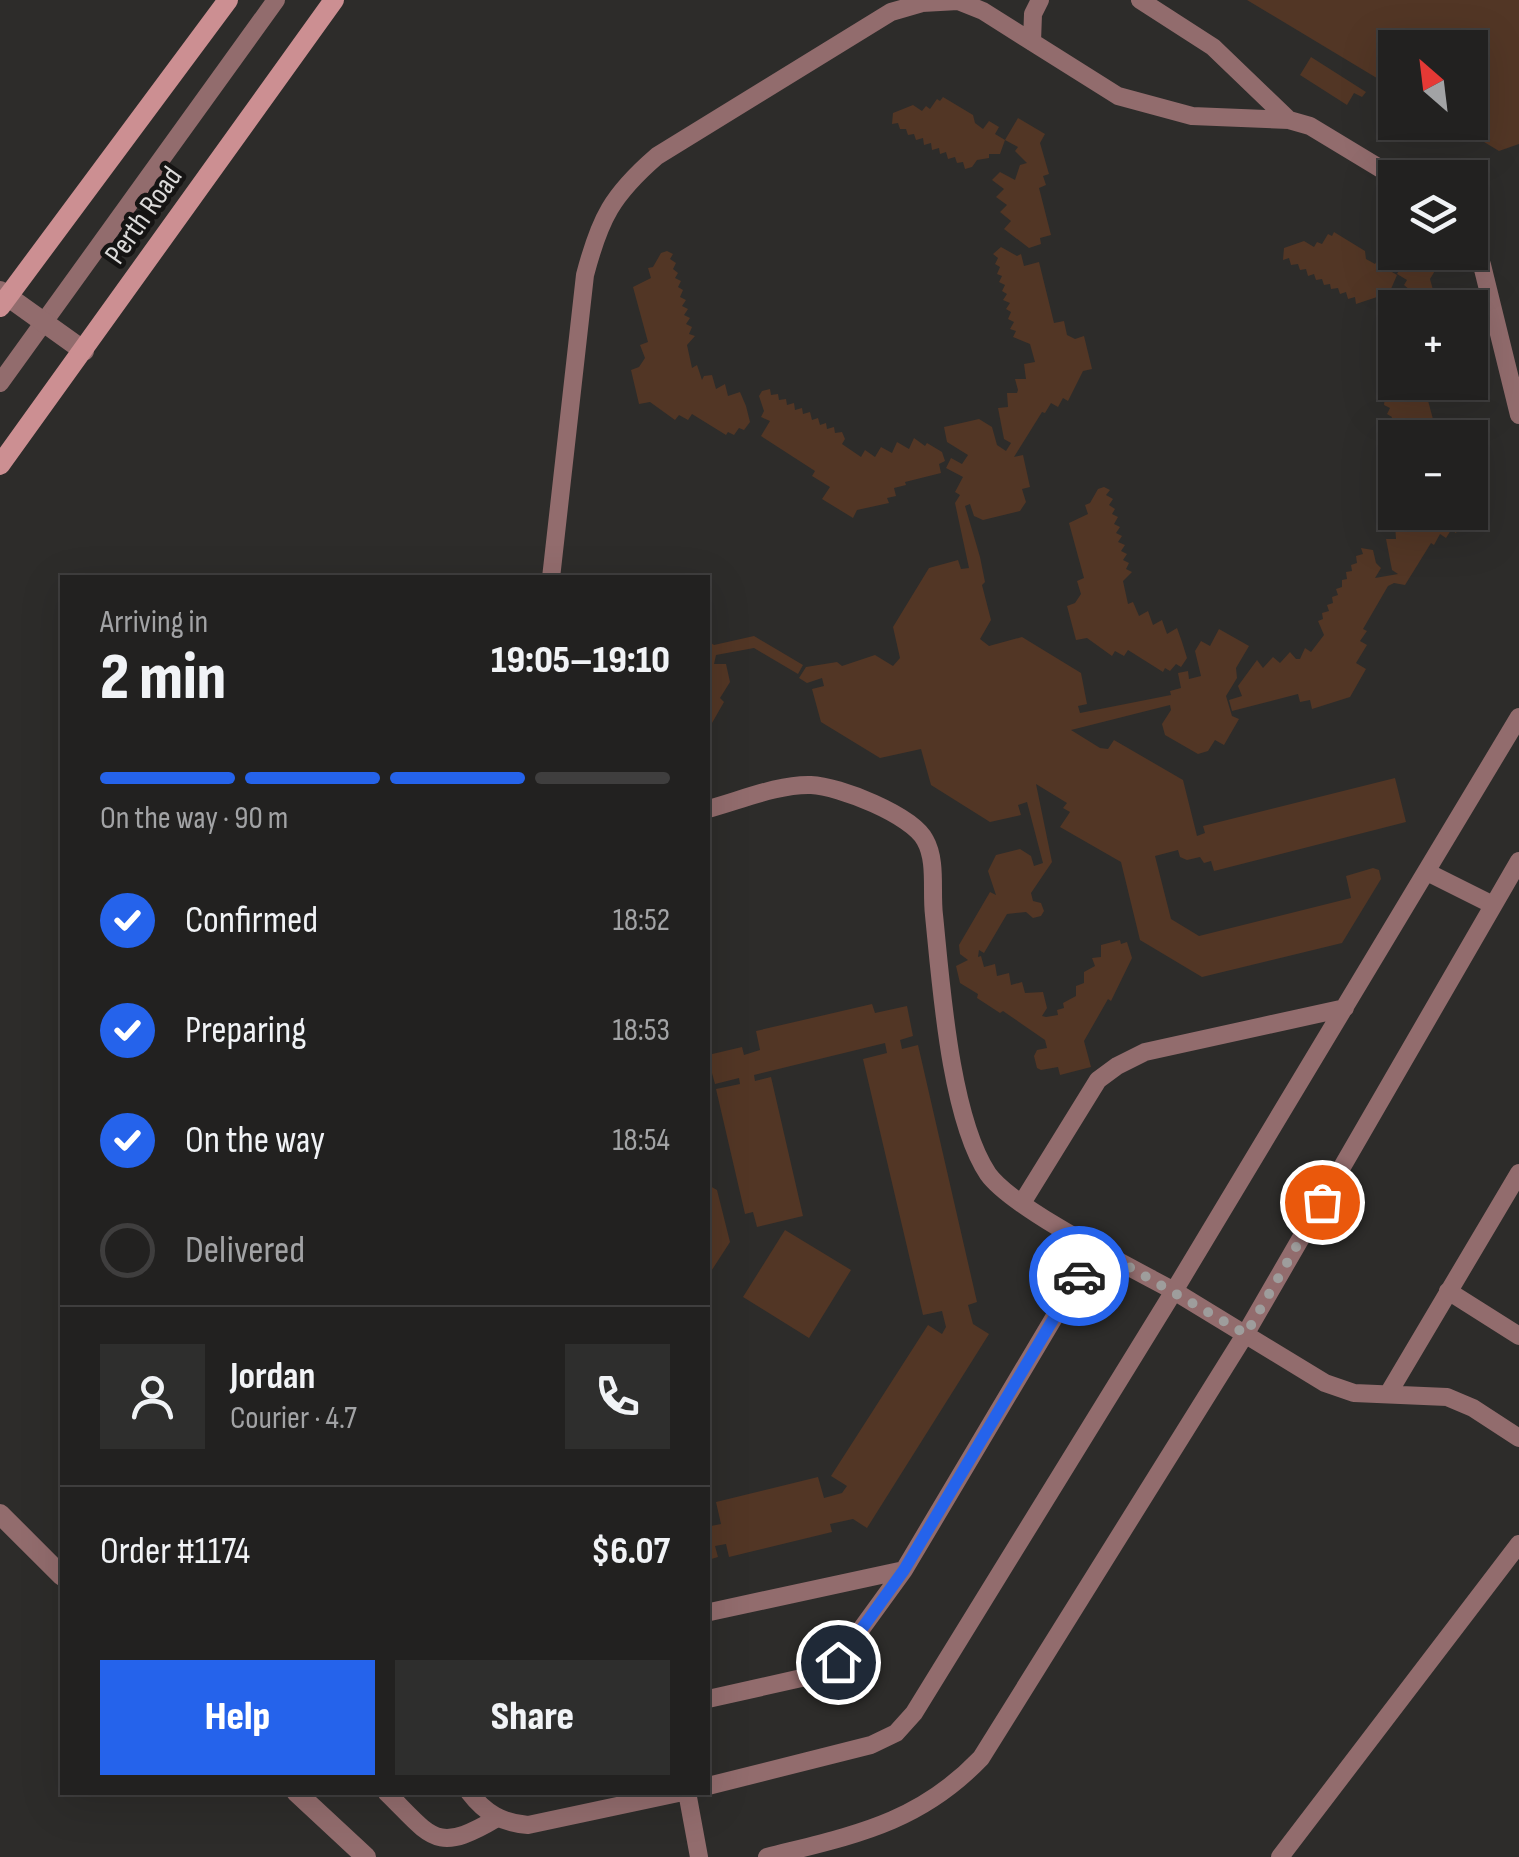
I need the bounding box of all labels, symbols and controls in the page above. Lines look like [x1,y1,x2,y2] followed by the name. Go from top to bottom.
[1378,30,1488,140] north arrow
[1378,30,1488,530] map controls
[97,160,190,271] street label: Perth Road
[1378,160,1488,270] button: layers
[1378,290,1488,400] button: +
[1378,420,1488,530] button: −
[100,603,208,642] text: Arriving in
[491,638,670,683] text: 19:05–19:10
[100,640,226,718] text: 2 min
[100,799,288,838] text: On the way · 90 m
[100,893,155,948] icon: check
[185,898,318,943] text: Confirmed
[613,901,670,940] text: 18:52
[100,1003,155,1058] icon: check
[185,1008,306,1053] text: Preparing
[612,1011,670,1050] text: 18:53
[100,1113,155,1168] icon: check
[185,1118,325,1163] text: On the way
[612,1121,670,1160] text: 18:54
[1280,1160,1365,1245] pin
[1295,1175,1350,1230] icon: bag
[1029,1226,1129,1326] courier
[185,1228,305,1273] text: Delivered
[1052,1249,1107,1304] icon: car
[100,1344,205,1449] button: person
[565,1344,670,1449] button: phone
[230,1354,315,1399] text: Jordan
[230,1399,357,1438] text: Courier · 4.7
[100,1529,250,1574] text: Order #1174
[591,1529,670,1574] text: $6.07
[796,1620,881,1705] pin
[811,1635,866,1690] icon: home
[100,1660,375,1775] button: Help
[395,1660,670,1775] button: Share

